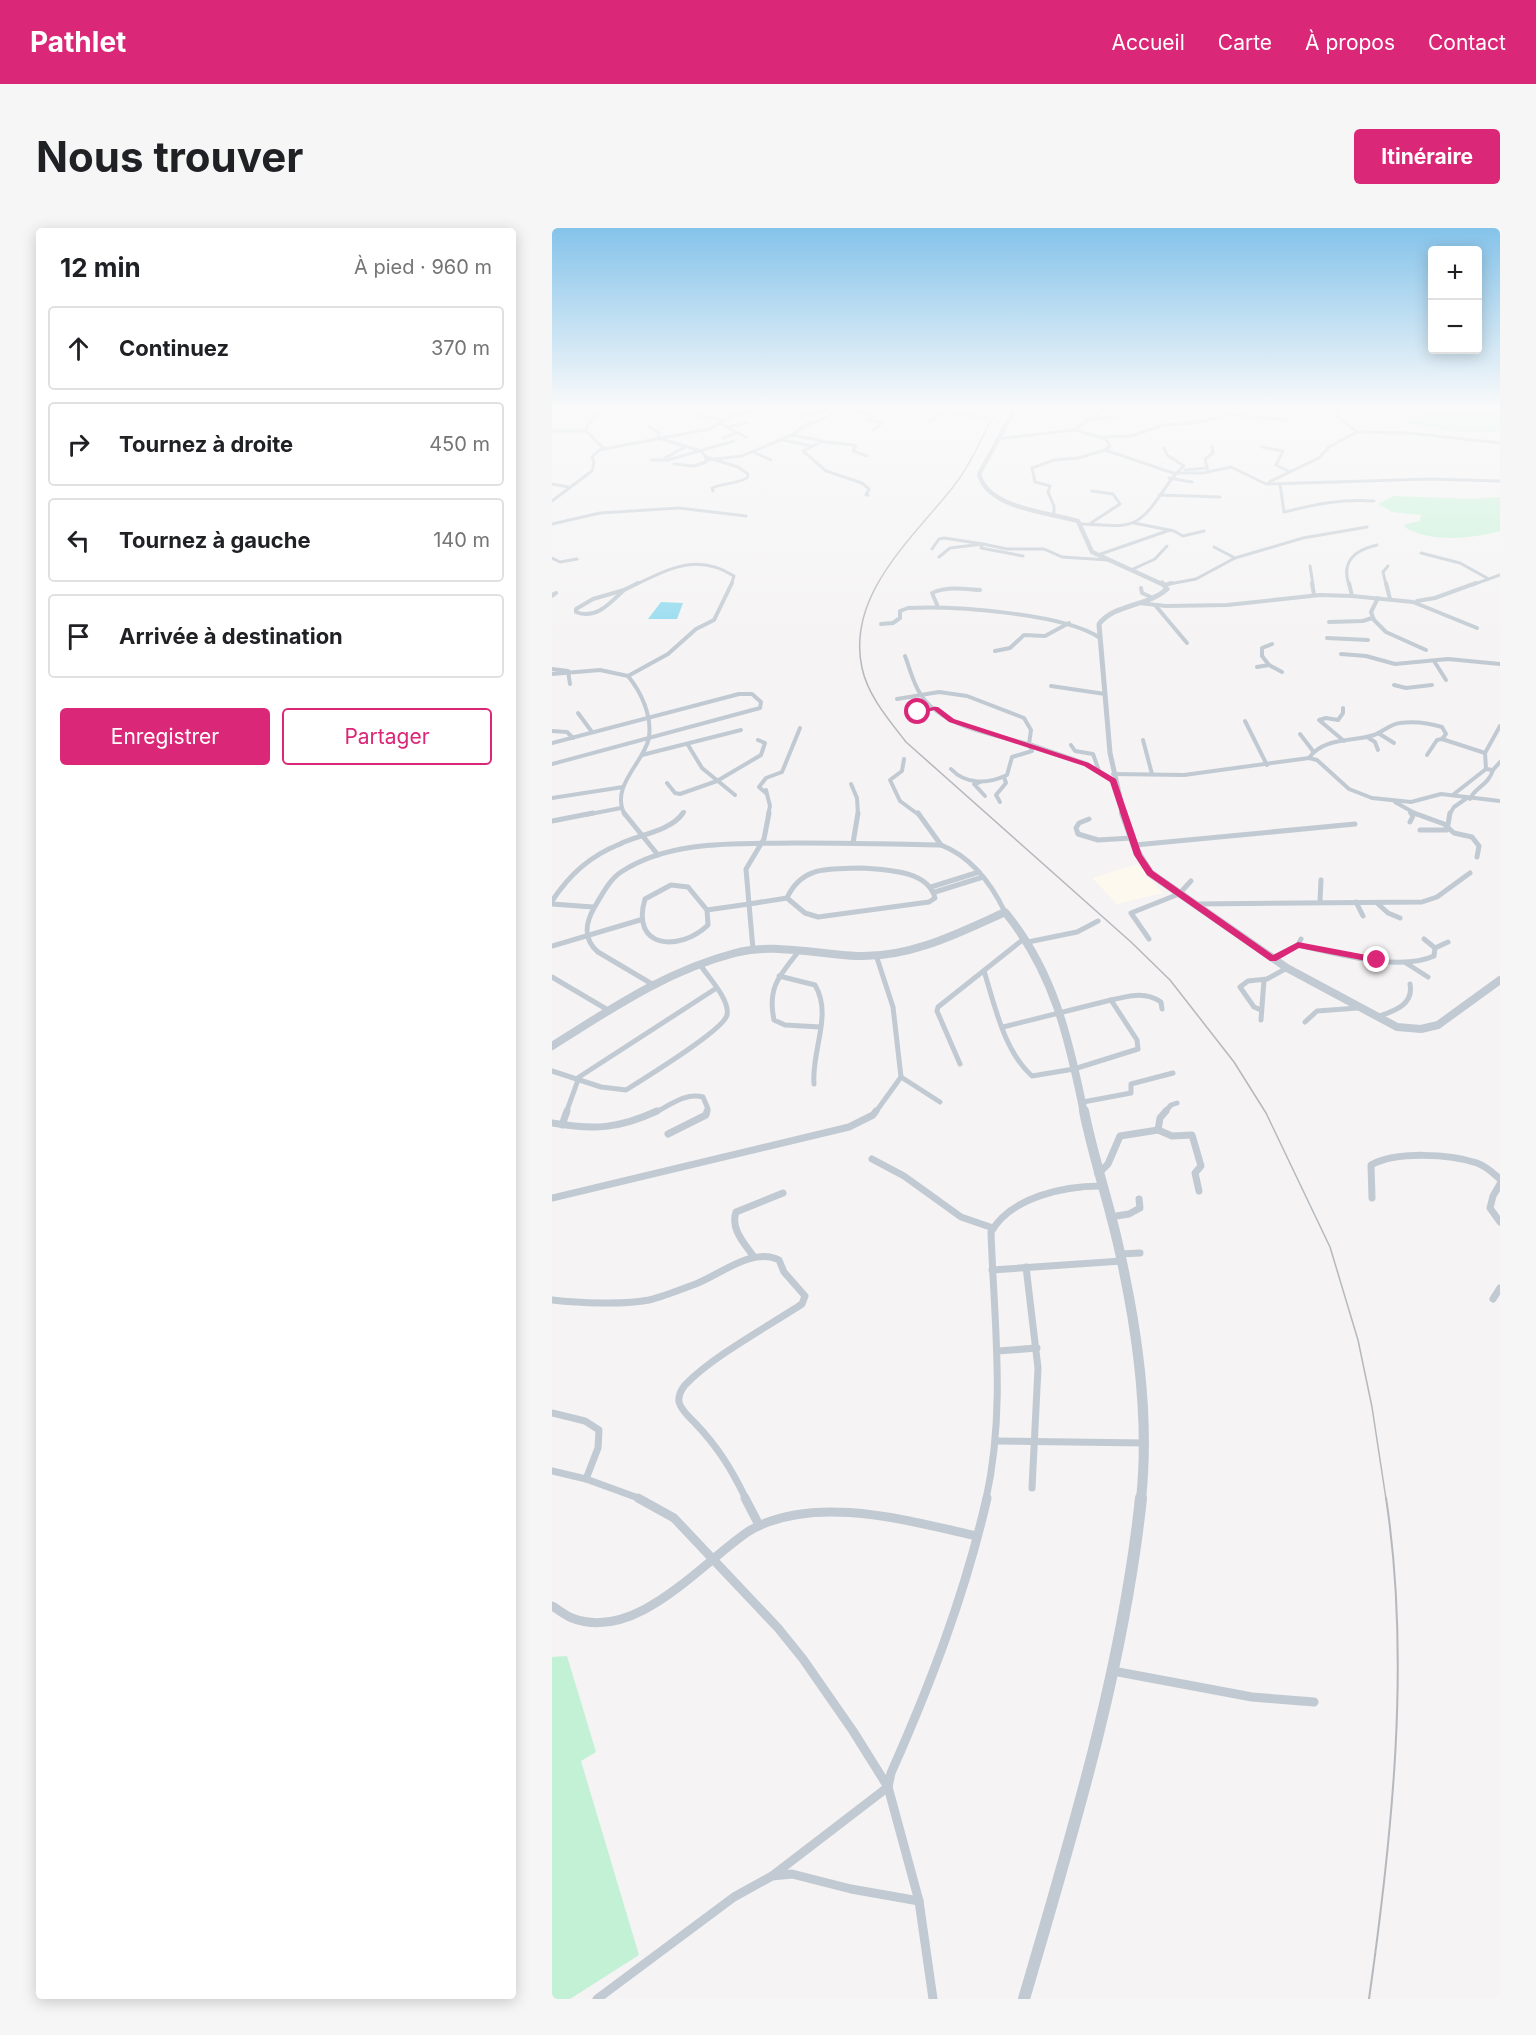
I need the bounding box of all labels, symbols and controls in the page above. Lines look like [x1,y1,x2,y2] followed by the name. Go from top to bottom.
[30,25,126,59] text: Pathlet
[1111,30,1185,55] text: Accueil
[1218,30,1272,55] text: Carte
[1305,30,1395,55] text: À propos
[1428,30,1506,55] text: Contact
[1354,129,1500,184] button: Itinéraire
[36,131,303,182] text: Nous trouver
[1428,246,1482,354] map controls
[1428,246,1482,300] button: +
[60,252,141,283] text: 12 min
[354,255,492,279] text: À pied · 960 m
[1428,300,1482,354] button: −
[62,332,95,365] icon: ahead
[119,335,229,361] text: Continuez
[431,336,490,360] text: 370 m
[62,428,95,461] icon: right
[119,431,293,457] text: Tournez à droite
[429,432,490,456] text: 450 m
[62,524,95,557] icon: left
[119,527,311,553] text: Tournez à gauche
[433,528,490,552] text: 140 m
[62,620,95,653] icon: arrive
[119,623,343,649] text: Arrivée à destination
[904,698,930,724] route start
[60,708,270,765] button: Enregistrer
[282,708,492,765] button: Partager
[1363,946,1389,972] route end

